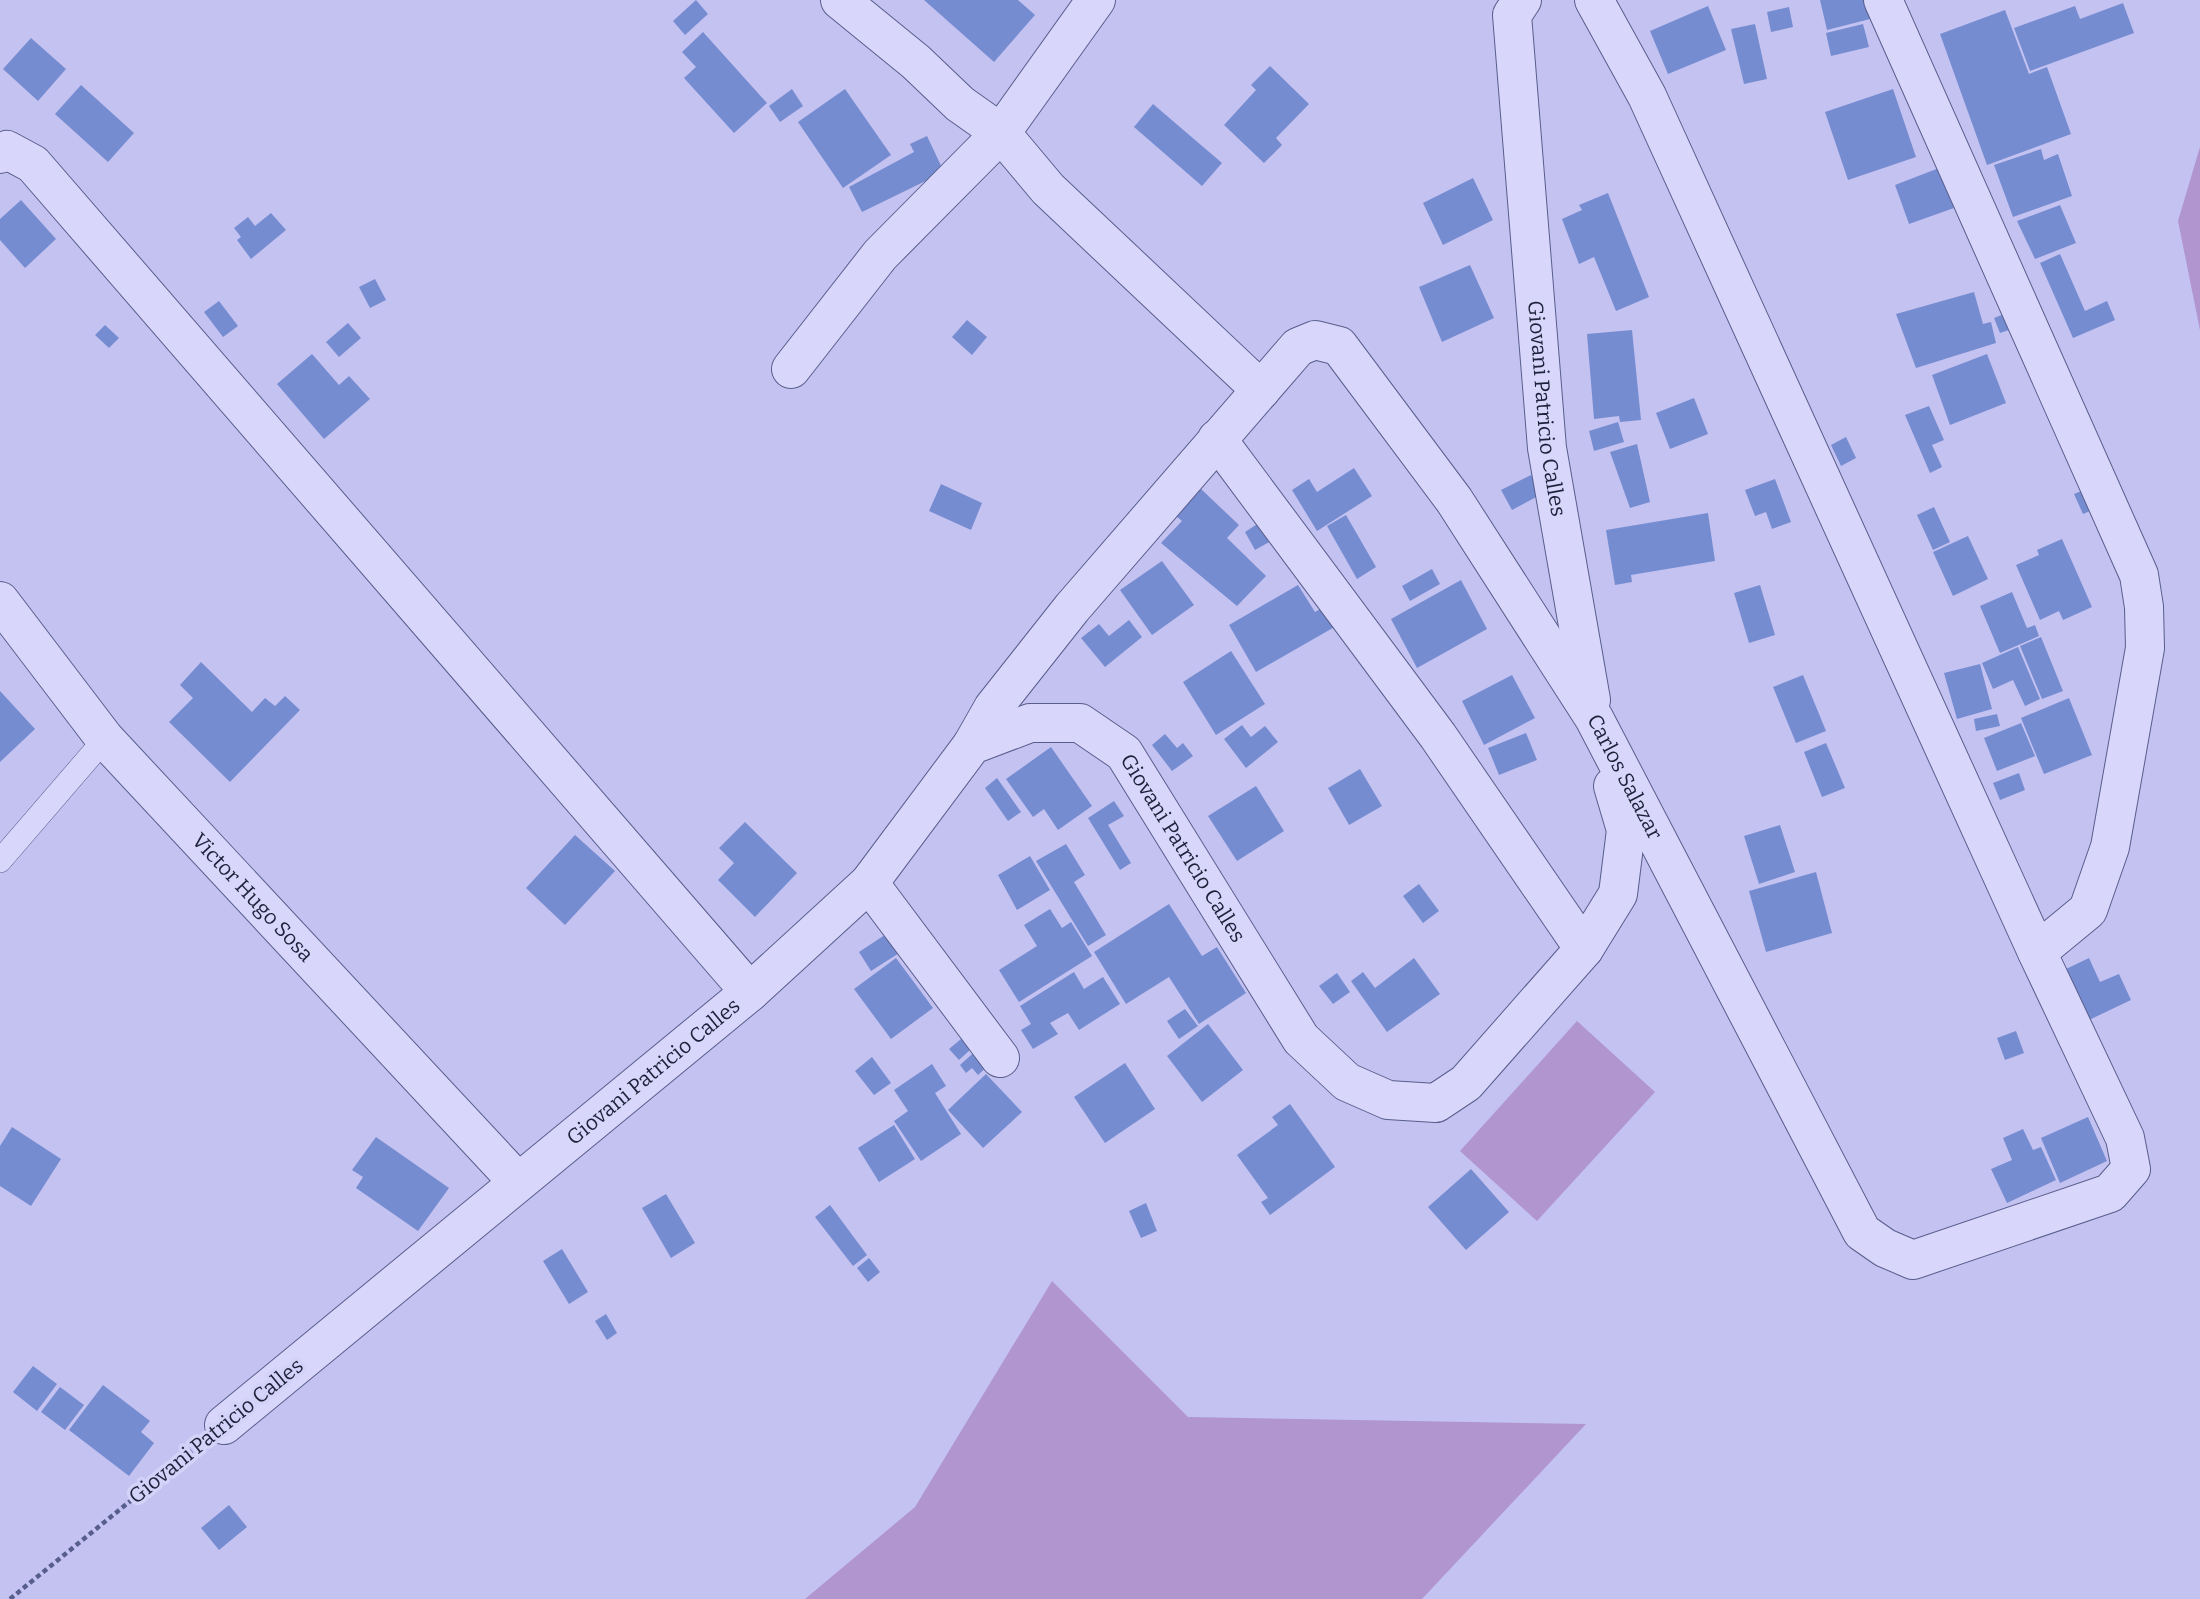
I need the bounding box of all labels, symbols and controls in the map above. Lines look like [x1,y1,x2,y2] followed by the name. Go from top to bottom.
[1522,299,1572,518] street label: Giovani Patricio Calles
[1581,710,1668,844] street label: Carlos Salazar
[1115,749,1251,947] street label: Giovani Patricio Calles
[186,828,319,968] street label: Victor Hugo Sosa
[561,993,745,1151] street label: Giovani Patricio Calles
[124,1353,308,1509] street label: Giovani Patricio Calles

